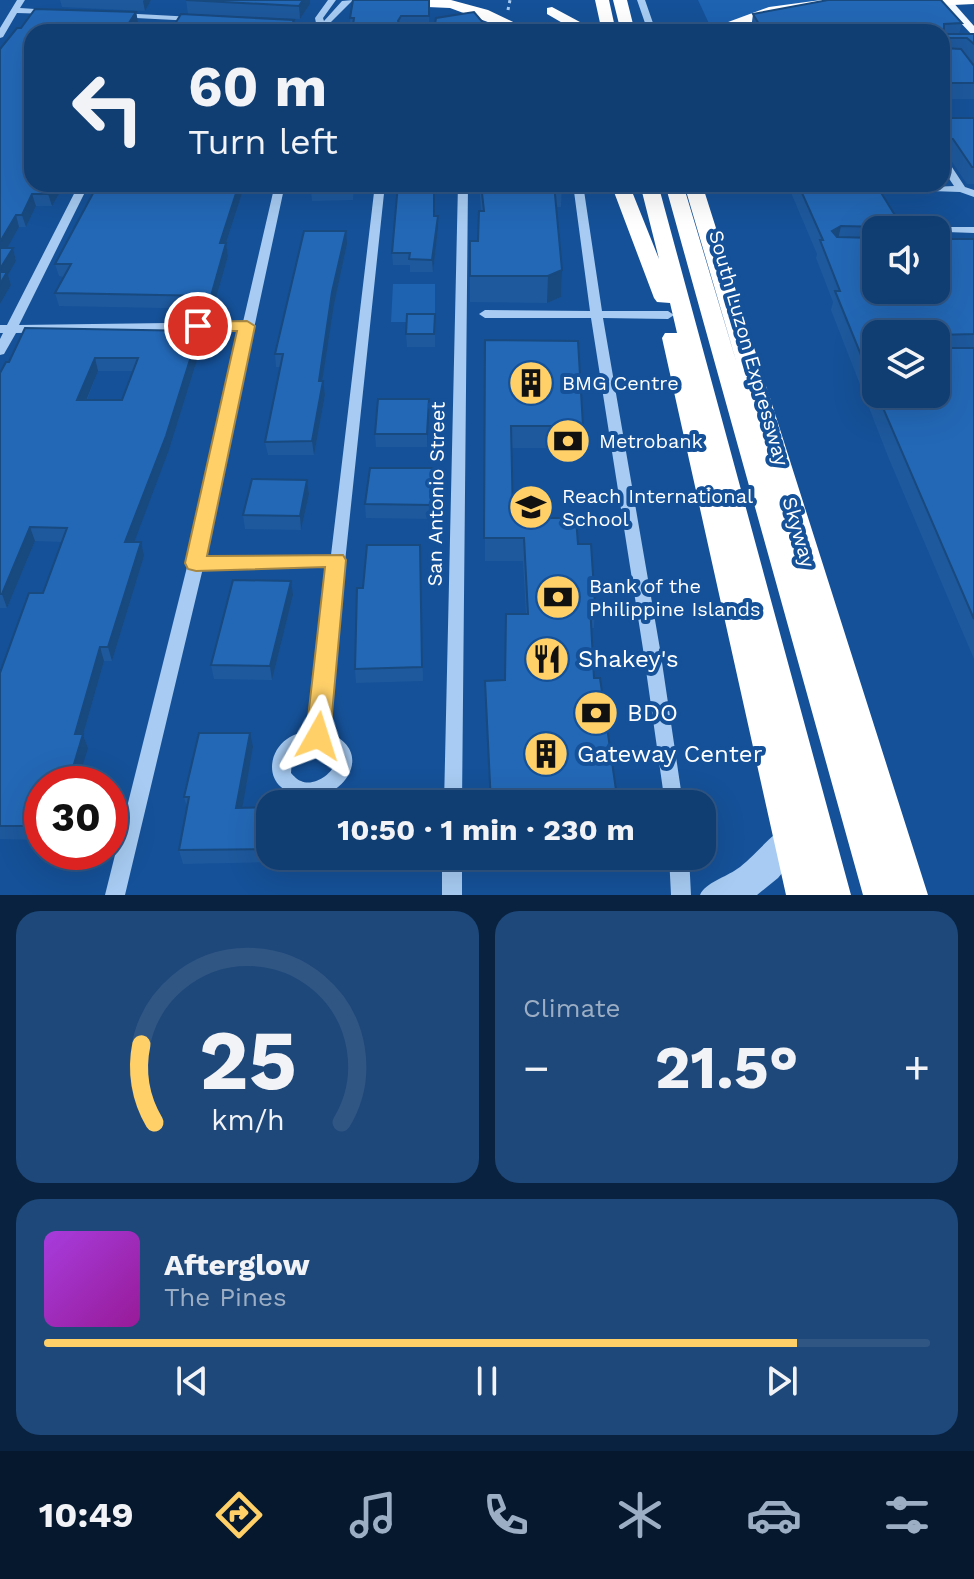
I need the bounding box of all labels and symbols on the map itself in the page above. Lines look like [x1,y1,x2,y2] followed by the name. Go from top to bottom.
[704,227,794,469] street label: South Luzon Expressway
[164,292,232,360] pin
[507,359,555,407] building icon: BMG Centre
[562,371,679,395] place label: BMG Centre
[422,401,450,587] street label: San Antonio Street
[544,417,592,465] bank icon: Metrobank
[599,429,703,453] place label: Metrobank
[507,483,555,531] school or university icon: Reach International School
[562,484,753,531] place label: Reach International School
[778,494,821,571] street label: Skyway
[534,573,582,621] bank icon: Bank of the Philippine Islands
[589,574,761,621] place label: Bank of the Philippine Islands
[523,635,571,683] restaurant icon: Shakey's
[578,645,679,673] place label: Shakey's
[572,689,620,737] bank icon: BDO
[276,694,360,778] position arrow
[627,699,678,727] place label: BDO
[522,730,570,778] building icon: Gateway Center
[577,740,763,768] place label: Gateway Center
[24,766,128,870] speed limit sign: 30

